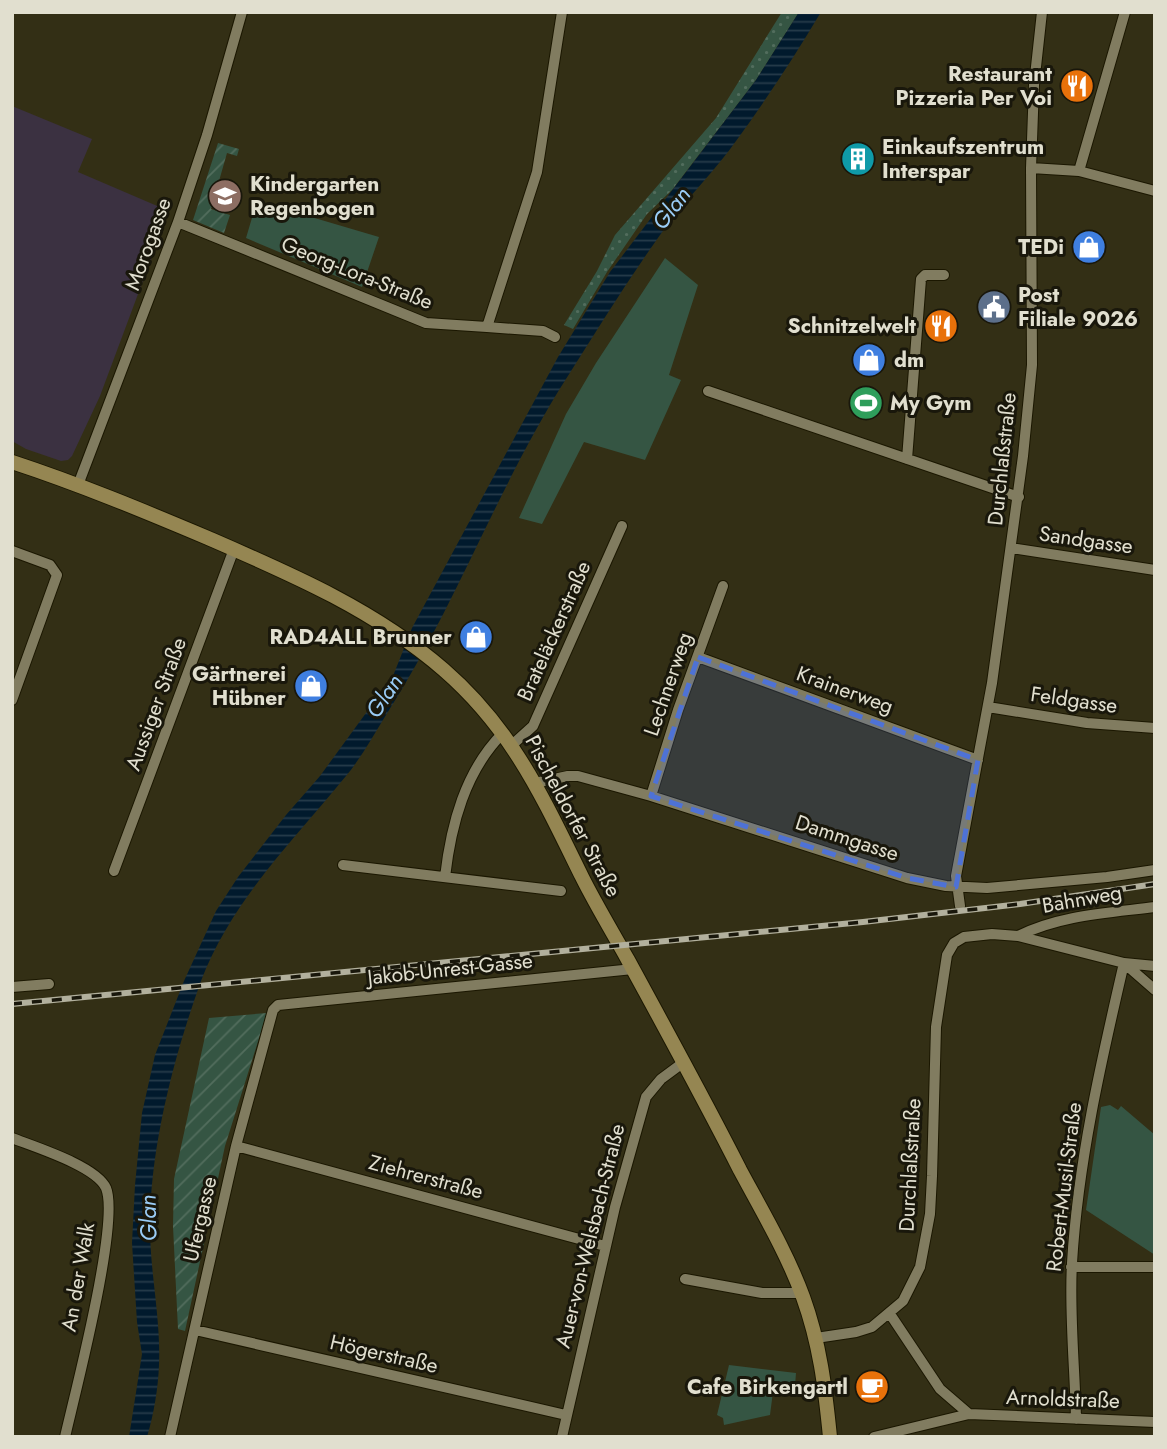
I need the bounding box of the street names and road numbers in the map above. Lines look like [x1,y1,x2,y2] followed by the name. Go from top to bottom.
[117,193,179,295] street label: Morogasse
[277,229,437,317] street label: Georg-Lora-Straße
[980,391,1024,527] street label: Durchlaßstraße
[1037,519,1135,561] street label: Sandgasse
[510,556,598,706] street label: Brateläckerstraße
[636,628,700,740] street label: Lechnerweg
[118,633,194,775] street label: Aussiger Straße
[792,659,898,721] street label: Krainerweg
[1029,679,1119,721] street label: Feldgasse
[518,730,628,903] street label: Pischeldorfer Straße
[792,807,903,869] street label: Dammgasse
[1040,877,1124,921] street label: Bahnweg
[363,945,534,993] street label: Jakob-Unrest-Gasse
[892,1097,928,1232] street label: Durchlaßstraße
[1039,1100,1089,1273] street label: Robert-Musil-Straße
[548,1121,632,1351] street label: Auer-von-Welsbach-Straße
[366,1147,487,1207] street label: Ziehrerstraße
[176,1173,224,1265] street label: Ufergasse
[54,1219,102,1334] street label: An der Walk
[327,1327,441,1381] street label: Högerstraße
[1006,1382,1121,1416] street label: Arnoldstraße

